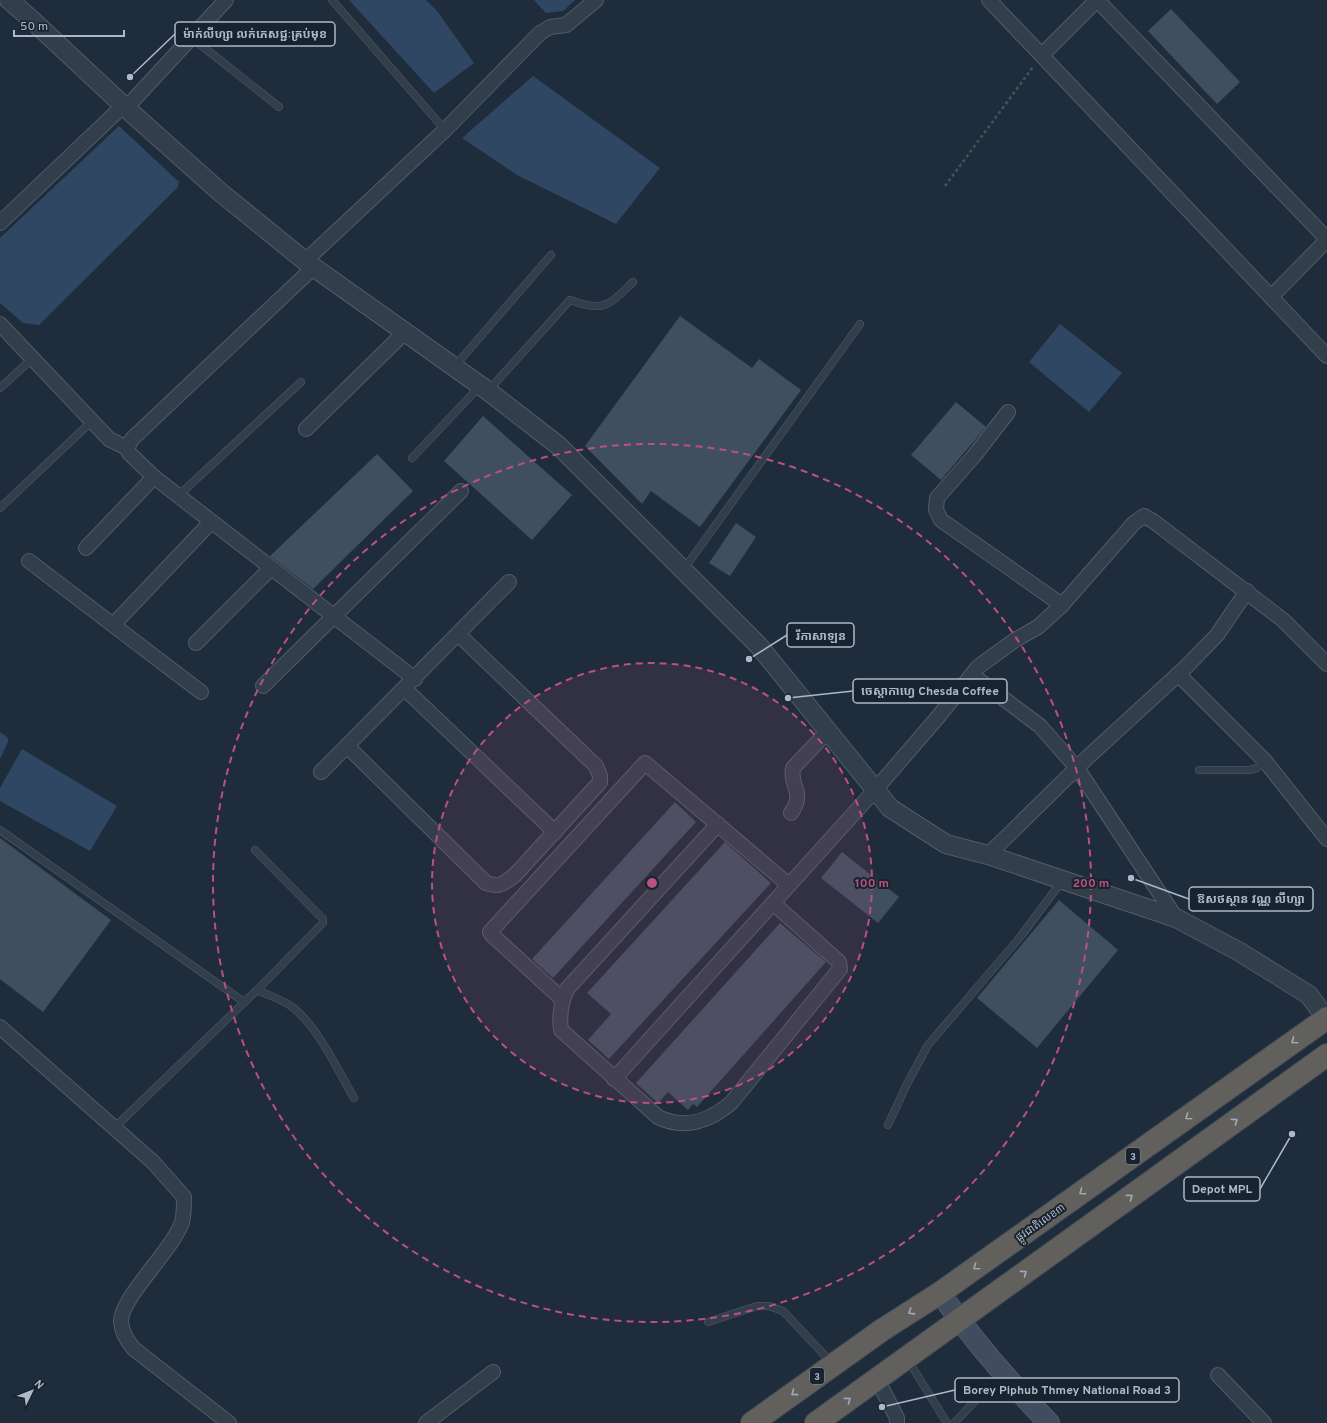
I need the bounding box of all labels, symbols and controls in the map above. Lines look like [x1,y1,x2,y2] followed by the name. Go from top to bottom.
[14,12,124,38] scale bar
[20,19,48,35] text: 50 m
[175,22,335,46] callout: ម៉ាក់លីហ្សា លក់ភេសជ្ជៈគ្រប់មុខ
[183,26,327,43] text: ម៉ាក់លីហ្សា លក់ភេសជ្ជៈគ្រប់មុខ
[787,623,854,647] callout: រីកាសាឡន
[796,629,846,645] text: រីកាសាឡន
[853,679,1007,703] callout: ចេស្ដាកាហ្វេ Chesda Coffee
[861,684,999,700] text: ចេស្ដាកាហ្វេ Chesda Coffee
[645,876,659,890] centre of rings
[855,876,889,892] text: 100 m
[1073,876,1109,892] text: 200 m
[1189,887,1313,911] callout: ឱសថស្ថាន វណ្ណ លីហ្សា
[1197,891,1305,908] text: ឱសថស្ថាន វណ្ណ លីហ្សា
[1291,1036,1298,1044] one-way arrow
[1185,1112,1192,1120] one-way arrow
[1231,1119,1238,1126] one-way arrow
[1126,1148,1140,1164] road number: 3
[1184,1177,1260,1201] callout: Depot MPL
[1192,1182,1253,1198] text: Depot MPL
[1079,1187,1086,1195] one-way arrow
[1126,1194,1133,1202] one-way arrow
[1013,1200,1069,1247] street label: ផ្លូវជាតិលេខ៣
[974,1262,981,1269] one-way arrow
[1020,1271,1027,1278] one-way arrow
[908,1307,915,1314] one-way arrow
[810,1368,824,1384] road number: 3
[12,1371,52,1411] north arrow
[31,1377,46,1393] text: N
[955,1378,1179,1402] callout: Borey Piphub Thmey National Road 3
[963,1383,1171,1399] text: Borey Piphub Thmey National Road 3
[791,1388,798,1395] one-way arrow
[843,1398,850,1405] one-way arrow

